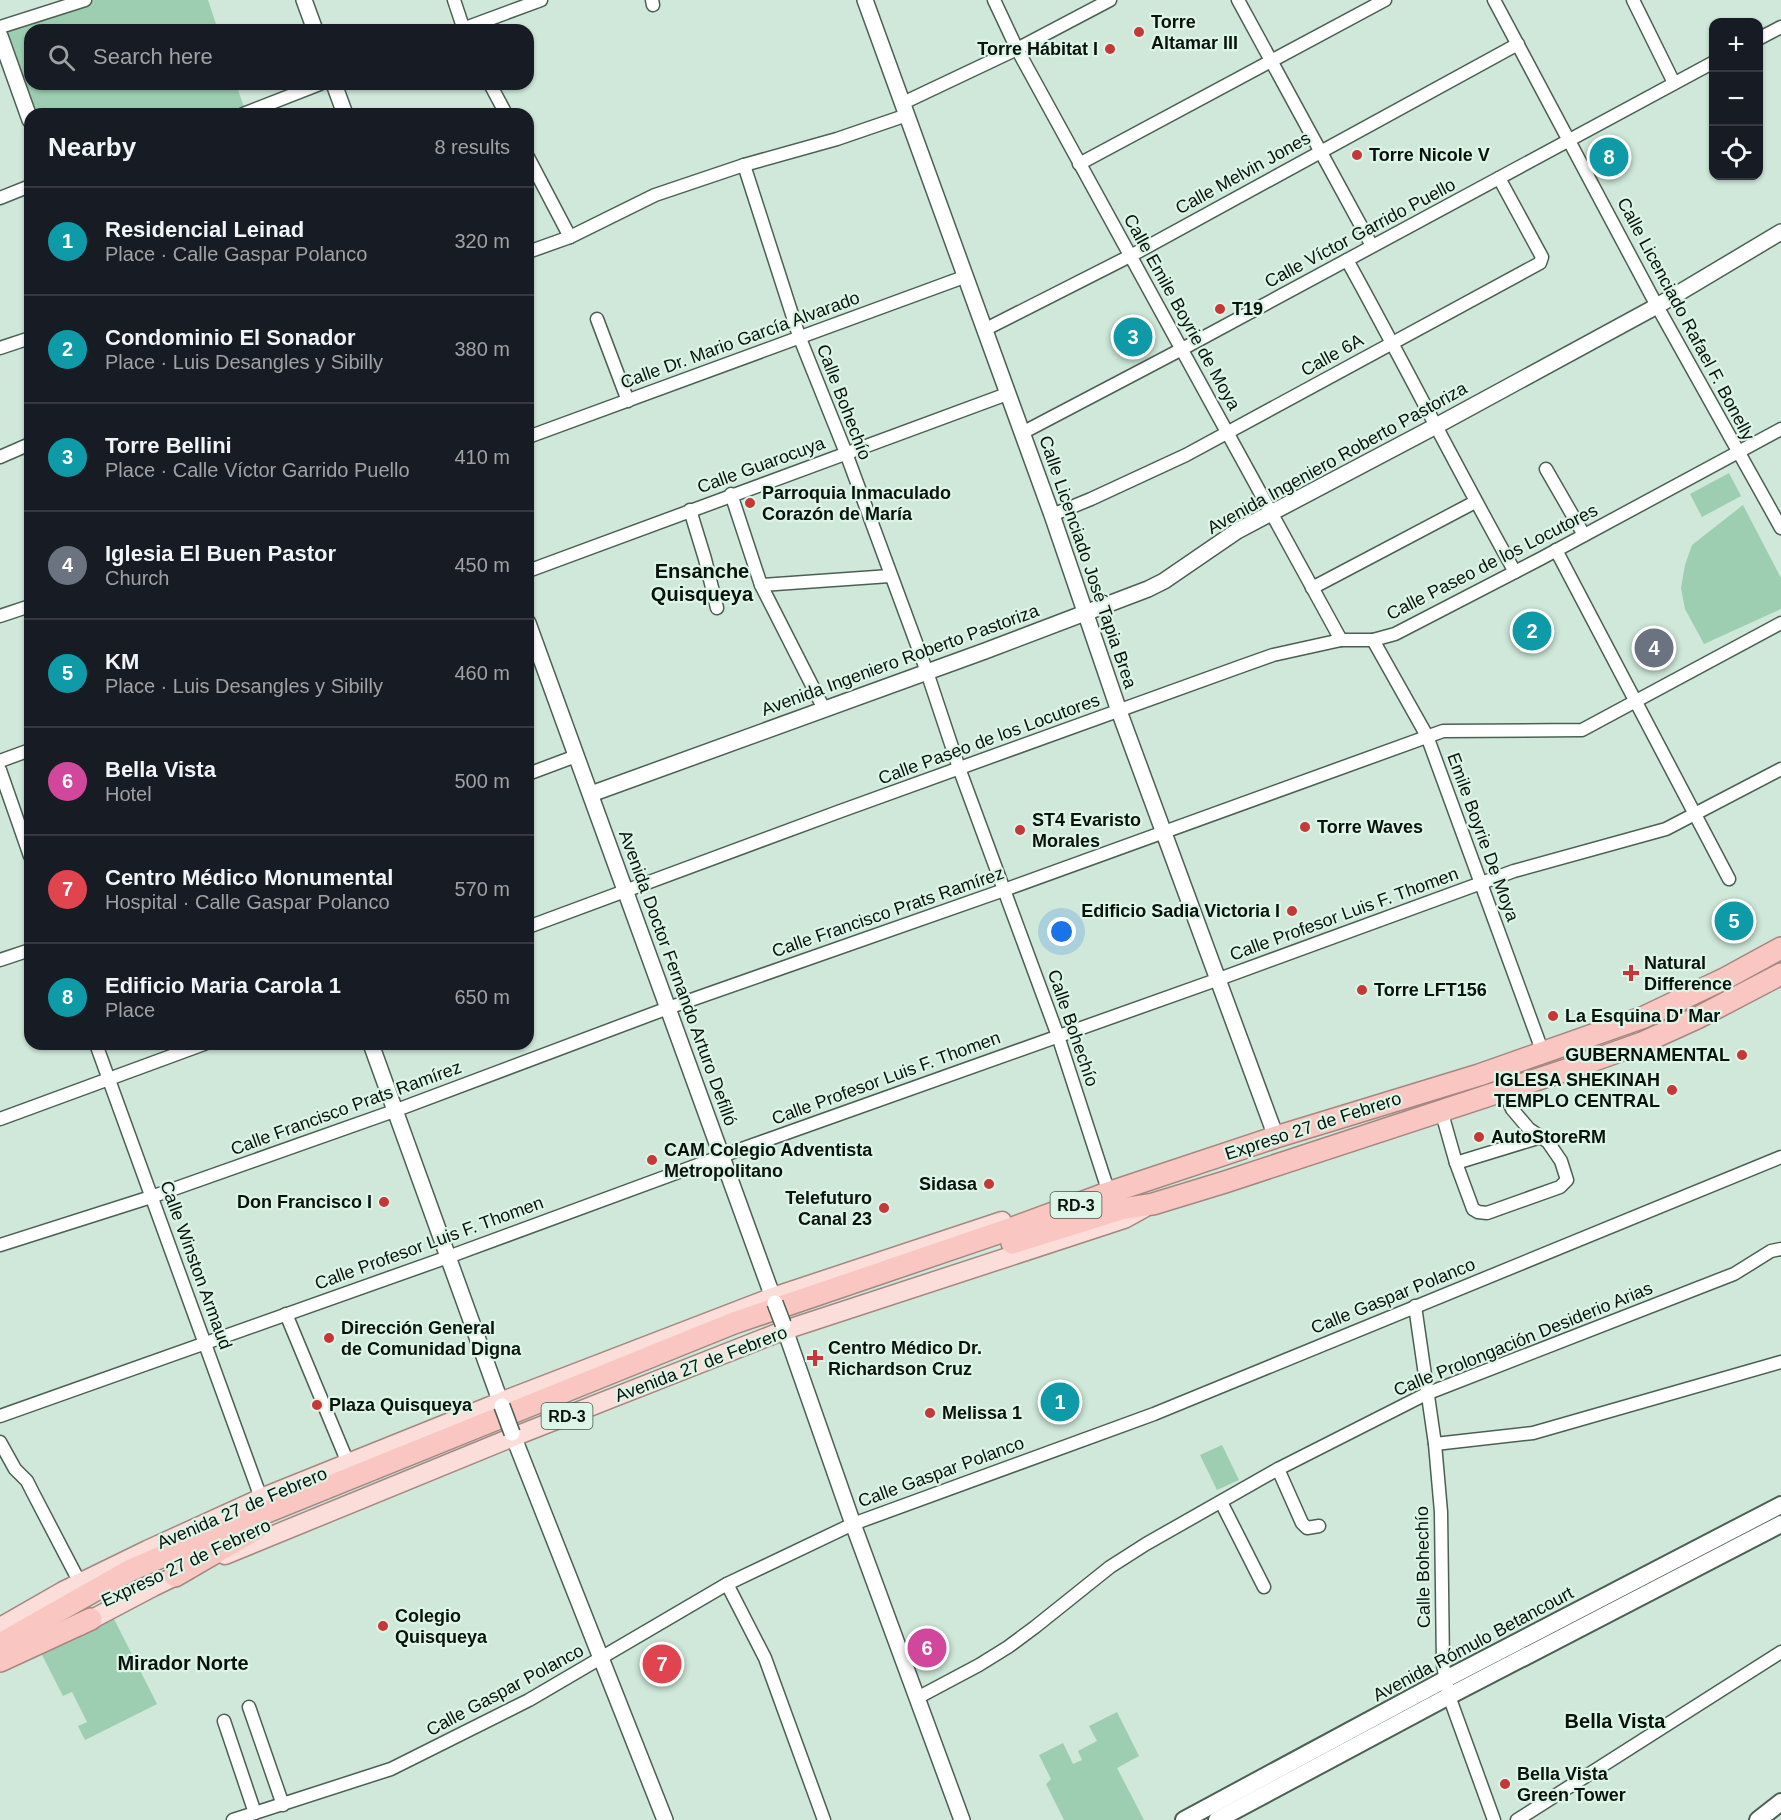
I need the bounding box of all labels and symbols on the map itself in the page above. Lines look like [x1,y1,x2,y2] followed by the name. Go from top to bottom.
[1151,12,1238,53] place label: Torre Altamar III
[1132,25,1146,39] marker: Torre Altamar III
[977,39,1098,59] place label: Torre Hábitat I
[1103,42,1117,56] marker: Torre Hábitat I
[1172,128,1314,218] street label: Calle Melvin Jones
[1590,134,1628,180] pin: 8
[1369,145,1490,165] place label: Torre Nicole V
[1350,148,1364,162] marker: Torre Nicole V
[1261,174,1459,292] street label: Calle Víctor Garrido Puello
[1613,194,1759,444] street label: Calle Licenciado Rafael F. Bonelly
[1120,210,1245,414] street label: Calle Emile Boyrie de Moya
[618,287,862,393] street label: Calle Dr. Mario García Alvarado
[1232,299,1263,319] place label: T19
[1213,302,1227,316] marker: T19
[1114,314,1152,360] pin: 3
[1297,330,1367,380] street label: Calle 6A
[813,341,875,463] street label: Calle Bohechío
[1204,378,1471,538] street label: Avenida Ingeniero Roberto Pastoriza
[695,432,828,497] street label: Calle Guarocuya
[1035,433,1141,692] street label: Calle Licenciado José Tapia Brea
[762,483,951,524] place label: Parroquia Inmaculado Corazón de María
[743,496,757,510] marker: Parroquia Inmaculado Corazón de María
[1383,500,1601,624] street label: Calle Paseo de los Locutores
[651,560,754,605] district label: Ensanche Quisqueya
[759,600,1042,720] street label: Avenida Ingeniero Roberto Pastoriza
[1512,608,1552,654] pin: 2
[1634,626,1674,670] pin: 4
[876,690,1102,788] street label: Calle Paseo de los Locutores
[1443,750,1523,925] street label: Emile Boyrie De Moya
[1032,810,1141,851] place label: ST4 Evaristo Morales
[1317,817,1423,837] place label: Torre Waves
[1298,820,1312,834] marker: Torre Waves
[1013,823,1027,837] marker: ST4 Evaristo Morales
[615,828,741,1128] street label: Avenida Doctor Fernando Arturo Defilló
[769,863,1007,961] street label: Calle Francisco Prats Ramírez
[1227,863,1461,965] street label: Calle Profesor Luis F. Thomen
[1714,898,1754,944] pin: 5
[1081,901,1280,921] place label: Edificio Sadia Victoria I
[1285,904,1299,918] marker: Edificio Sadia Victoria I
[1047,917,1076,946] your location
[1644,953,1732,994] place label: Natural Difference
[1622,964,1640,982] marker: Natural Difference
[1044,967,1102,1089] street label: Calle Bohechío
[1374,980,1487,1000] place label: Torre LFT156
[1355,983,1369,997] marker: Torre LFT156
[1565,1006,1720,1026] place label: La Esquina D' Mar
[1546,1009,1560,1023] marker: La Esquina D' Mar
[769,1027,1003,1129] street label: Calle Profesor Luis F. Thomen
[1565,1045,1730,1065] place label: GUBERNAMENTAL
[1735,1048,1749,1062] marker: GUBERNAMENTAL
[228,1057,464,1159] street label: Calle Francisco Prats Ramírez
[1494,1070,1660,1111] place label: IGLESA SHEKINAH TEMPLO CENTRAL
[1665,1083,1679,1097] marker: IGLESA SHEKINAH TEMPLO CENTRAL
[1222,1088,1404,1164] street label: Expreso 27 de Febrero
[1491,1127,1606,1147] place label: AutoStoreRM
[1472,1130,1486,1144] marker: AutoStoreRM
[664,1140,873,1181] place label: CAM Colegio Adventista Metropolitano
[645,1153,659,1167] marker: CAM Colegio Adventista Metropolitano
[919,1174,978,1194] place label: Sidasa
[982,1177,996,1191] marker: Sidasa
[156,1178,236,1352] street label: Calle Winston Armaud
[785,1188,872,1229] place label: Telefuturo Canal 23
[237,1192,372,1212] place label: Don Francisco I
[312,1192,546,1294] street label: Calle Profesor Luis F. Thomen
[1050,1192,1102,1218] road number: RD-3
[377,1195,391,1209] marker: Don Francisco I
[877,1201,891,1215] marker: Telefuturo Canal 23
[1308,1254,1478,1338] street label: Calle Gaspar Polanco
[1391,1278,1655,1400] street label: Calle Prolongación Desiderio Arias
[341,1318,522,1359] place label: Dirección General de Comunidad Digna
[612,1322,790,1406] street label: Avenida 27 de Febrero
[322,1331,336,1345] marker: Dirección General de Comunidad Digna
[828,1338,982,1379] place label: Centro Médico Dr. Richardson Cruz
[806,1349,824,1367] marker: Centro Médico Dr. Richardson Cruz
[1040,1380,1080,1424] pin: 1
[329,1395,473,1415] place label: Plaza Quisqueya
[310,1398,324,1412] marker: Plaza Quisqueya
[542,1403,592,1429] road number: RD-3
[942,1403,1022,1423] place label: Melissa 1
[923,1406,937,1420] marker: Melissa 1
[855,1433,1027,1511] street label: Calle Gaspar Polanco
[154,1463,330,1553] street label: Avenida 27 de Febrero
[1412,1506,1434,1628] street label: Calle Bohechío
[98,1515,274,1611] street label: Expreso 27 de Febrero
[1369,1583,1577,1705] street label: Avenida Rómulo Betancourt
[395,1606,488,1647] place label: Colegio Quisqueya
[376,1619,390,1633] marker: Colegio Quisqueya
[908,1626,946,1670] pin: 6
[423,1640,587,1740] street label: Calle Gaspar Polanco
[642,1642,682,1686] pin: 7
[117,1652,249,1674] district label: Mirador Norte
[1565,1710,1666,1732] district label: Bella Vista
[1517,1764,1626,1805] place label: Bella Vista Green Tower
[1498,1777,1512,1791] marker: Bella Vista Green Tower

